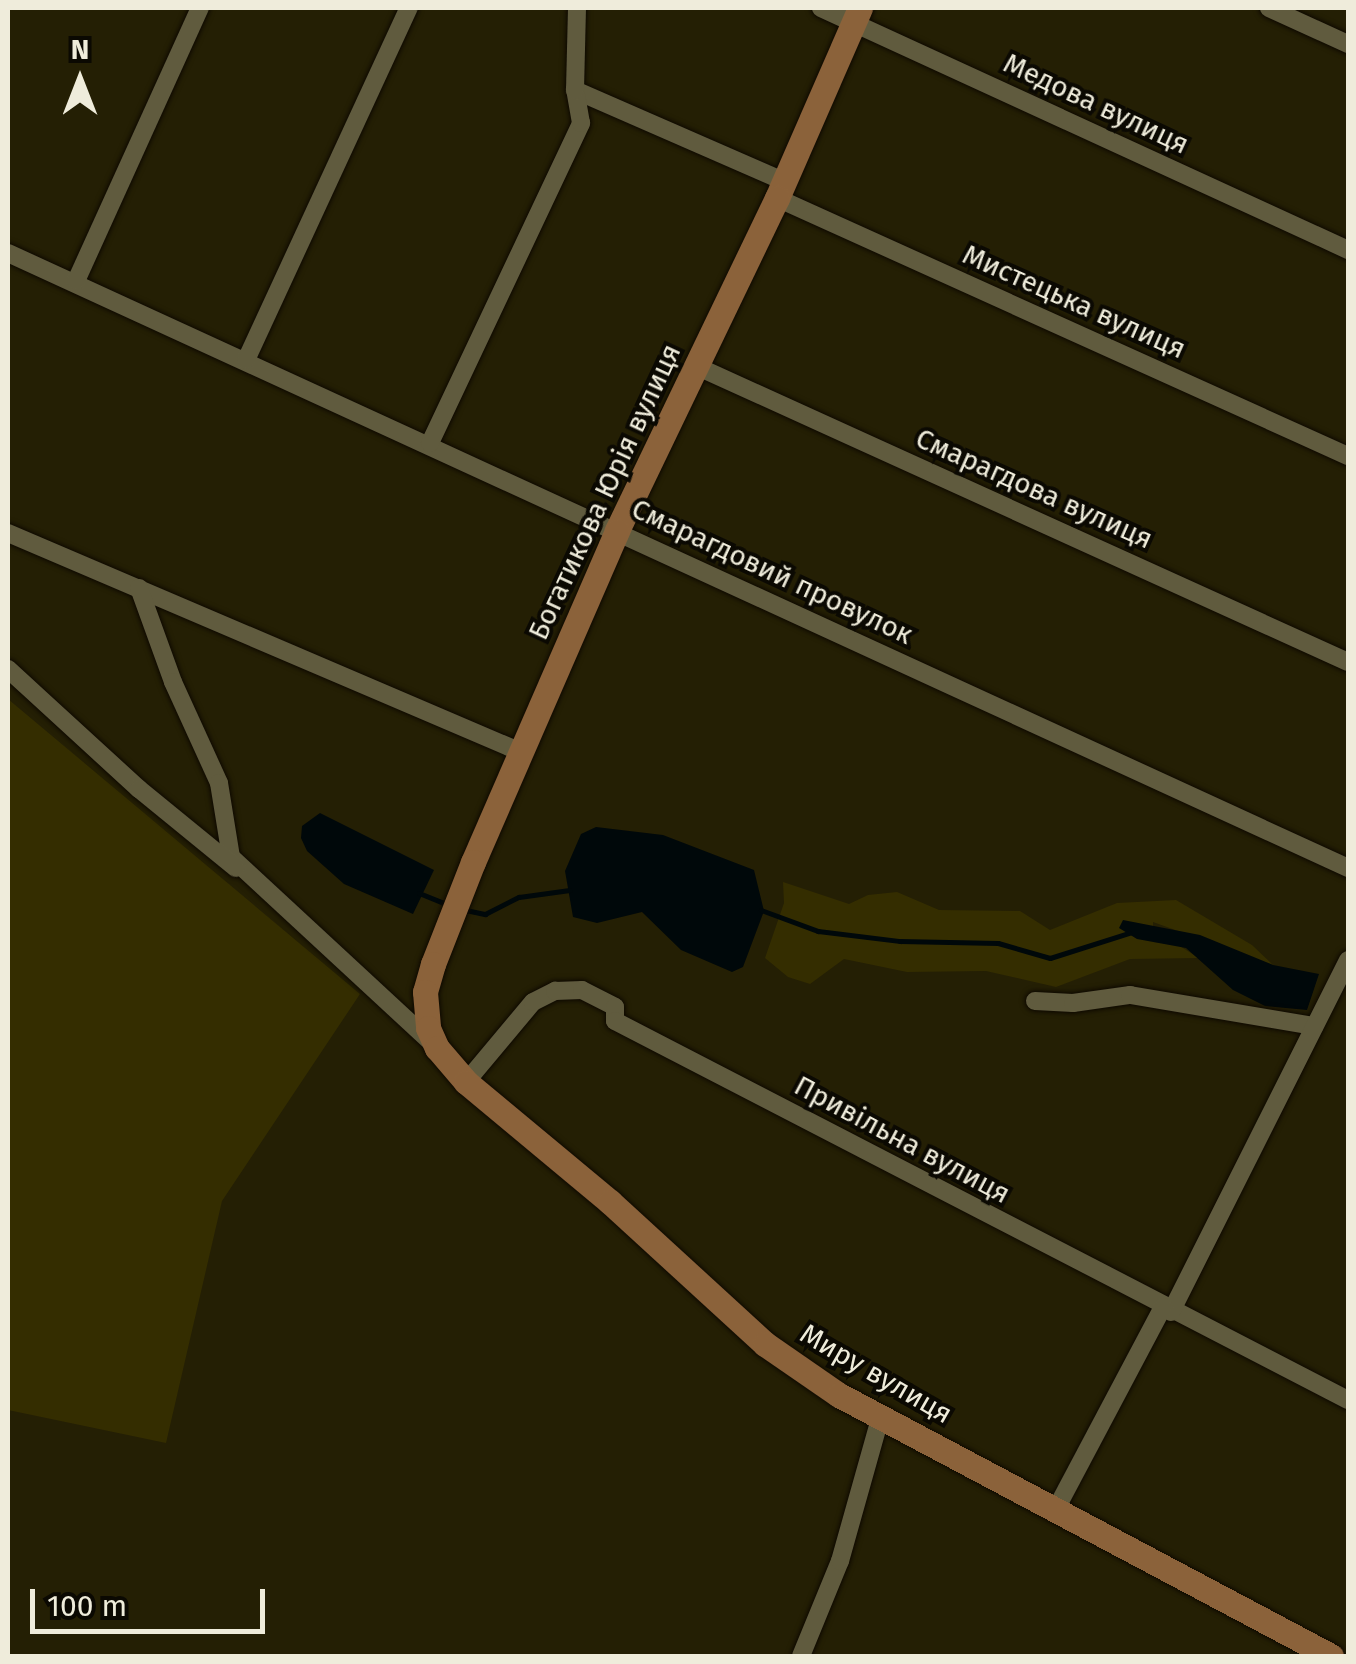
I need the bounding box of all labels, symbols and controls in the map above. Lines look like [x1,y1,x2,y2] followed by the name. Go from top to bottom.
[30,30,130,130] north arrow
[71,33,89,66] text: N
[998,46,1194,162] street label: Медова вулиця
[957,238,1191,366] street label: Мистецька вулиця
[522,339,688,645] street label: Богатикова Юрія вулиця
[910,422,1158,556] street label: Смарагдова вулиця
[626,492,918,652] street label: Смарагдовий провулок
[788,1069,1016,1211] street label: Привільна вулиця
[794,1317,958,1431] street label: Миру вулиця
[35,1569,270,1631] scale bar
[47,1588,127,1624] text: 100 m

